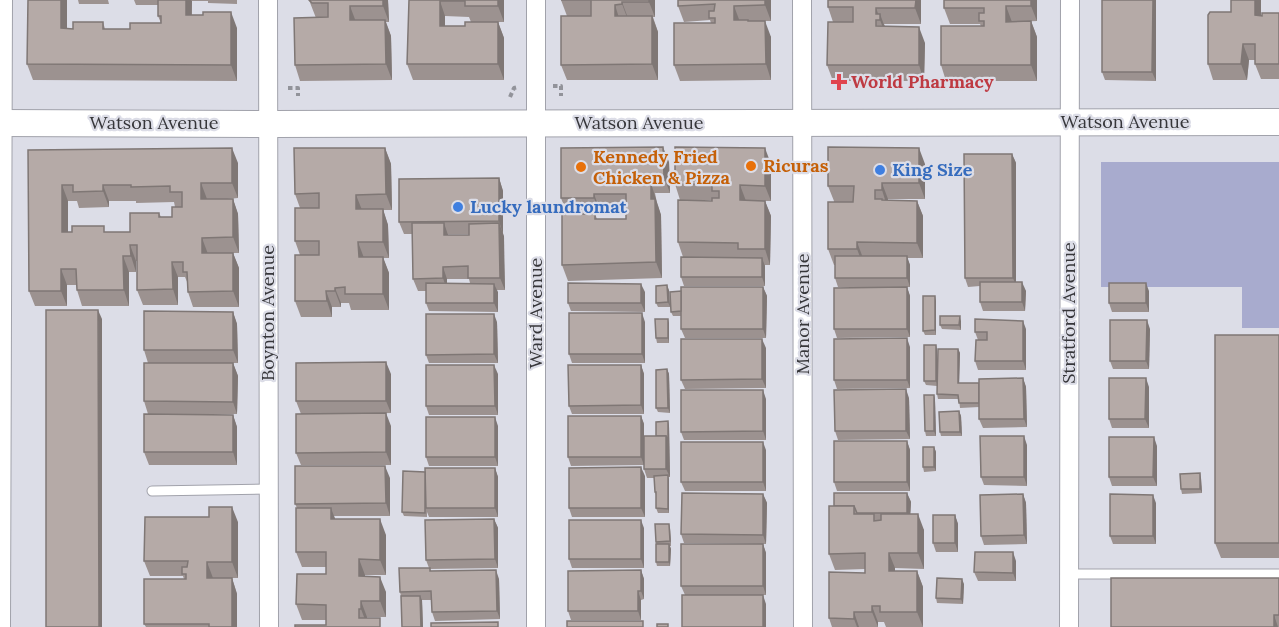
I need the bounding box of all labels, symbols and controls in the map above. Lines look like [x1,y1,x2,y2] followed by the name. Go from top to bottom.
[851,70,994,93] place label: World Pharmacy
[832,75,846,89] marker: World Pharmacy
[1061,110,1190,133] street label: Watson Avenue
[90,111,219,134] street label: Watson Avenue
[575,111,704,134] street label: Watson Avenue
[593,145,731,189] place label: Kennedy Fried Chicken & Pizza
[763,154,829,177] place label: Ricuras
[892,158,973,181] place label: King Size
[744,159,758,173] marker: Ricuras
[574,160,588,174] marker: Kennedy Fried Chicken & Pizza
[873,163,887,177] marker: King Size
[470,195,627,218] place label: Lucky laundromat
[451,200,465,214] marker: Lucky laundromat
[1057,242,1080,384] street label: Stratford Avenue
[256,245,279,381] street label: Boynton Avenue
[791,253,814,374] street label: Manor Avenue
[524,257,547,368] street label: Ward Avenue

